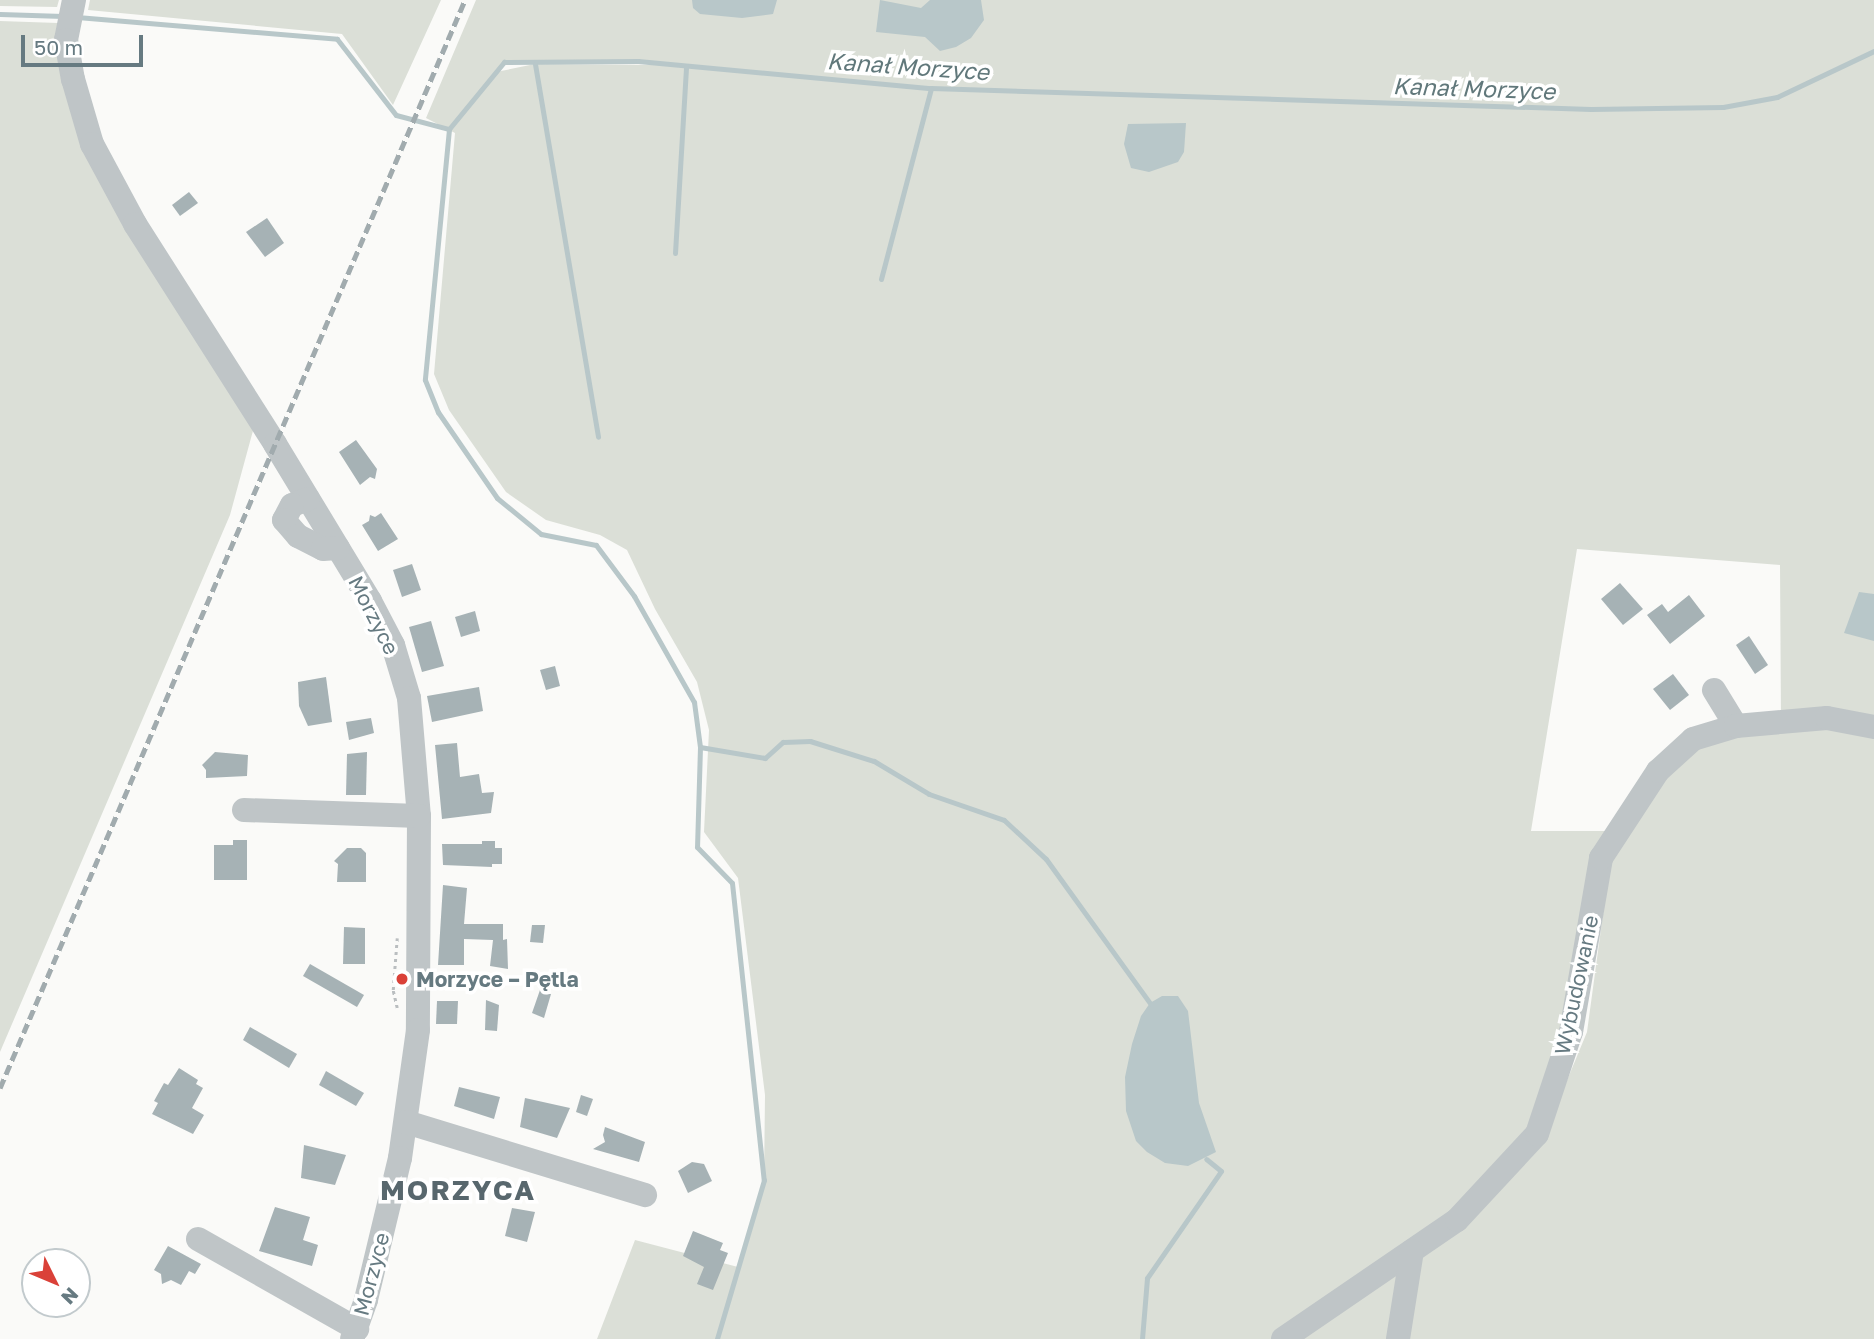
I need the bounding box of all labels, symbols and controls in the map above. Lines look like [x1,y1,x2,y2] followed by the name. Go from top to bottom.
[24,21,147,65] scale bar
[34,34,83,60] text: 50 m
[826,47,990,85] water label: Kanał Morzyce
[1392,71,1556,105] water label: Kanał Morzyce
[343,571,405,659] street label: Morzyce
[1549,913,1603,1057] street label: Wybudowanie
[416,966,579,992] place label: Morzyce – Pętla
[394,971,410,987] marker: Morzyce – Pętla
[381,1173,535,1207] district label: MORZYCA
[348,1230,394,1318] street label: Morzyce
[21,1248,91,1318] north arrow
[57,1283,84,1309] text: N

